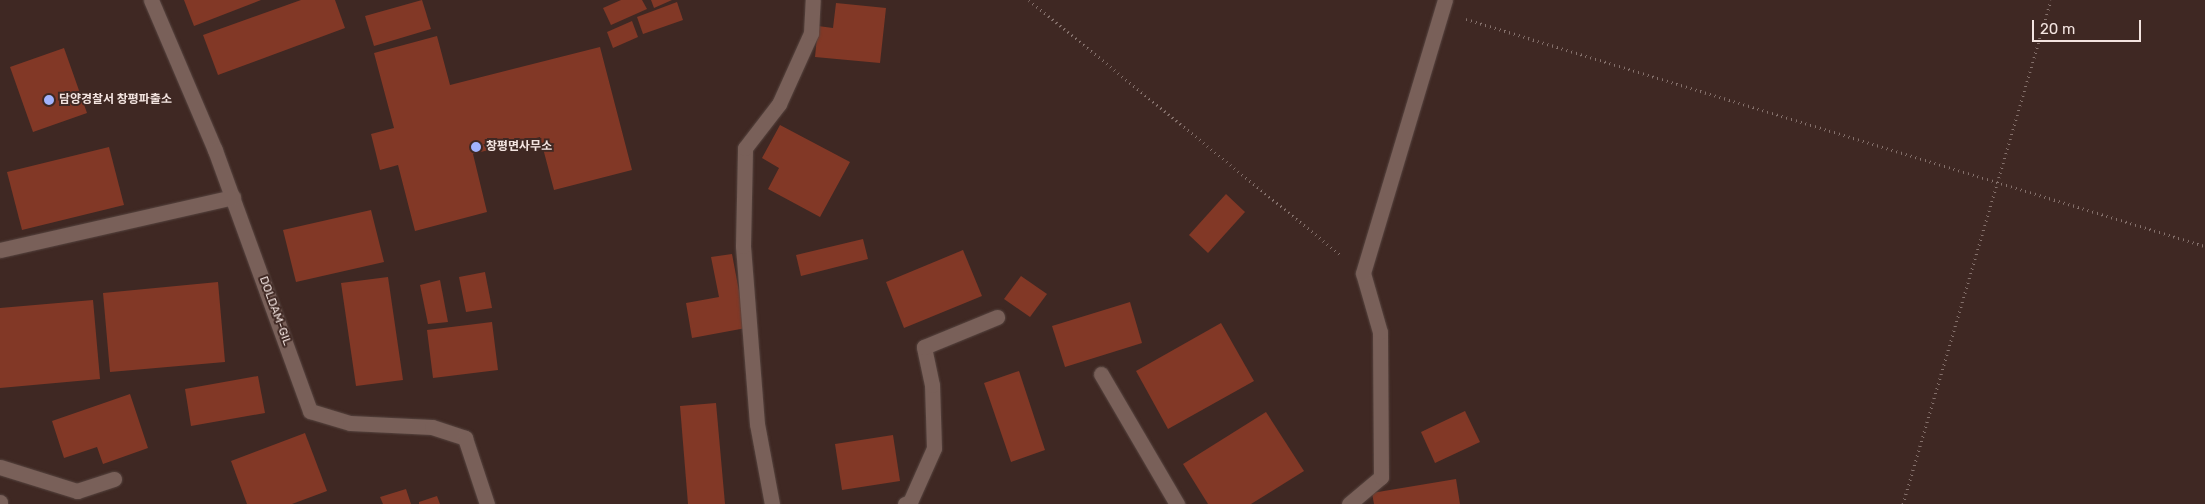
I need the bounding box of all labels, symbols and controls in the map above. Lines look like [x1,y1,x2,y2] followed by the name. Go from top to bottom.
[2035,10,2144,42] scale bar
[2040,20,2075,38] text: 20 m
[59,93,172,107] place label: 담양경찰서 창평파출소
[43,94,55,106] marker: 담양경찰서 창평파출소
[486,140,552,154] place label: 창평면사무소
[470,141,482,153] marker: 창평면사무소
[256,274,294,348] street label: DOLDAM-GIL

